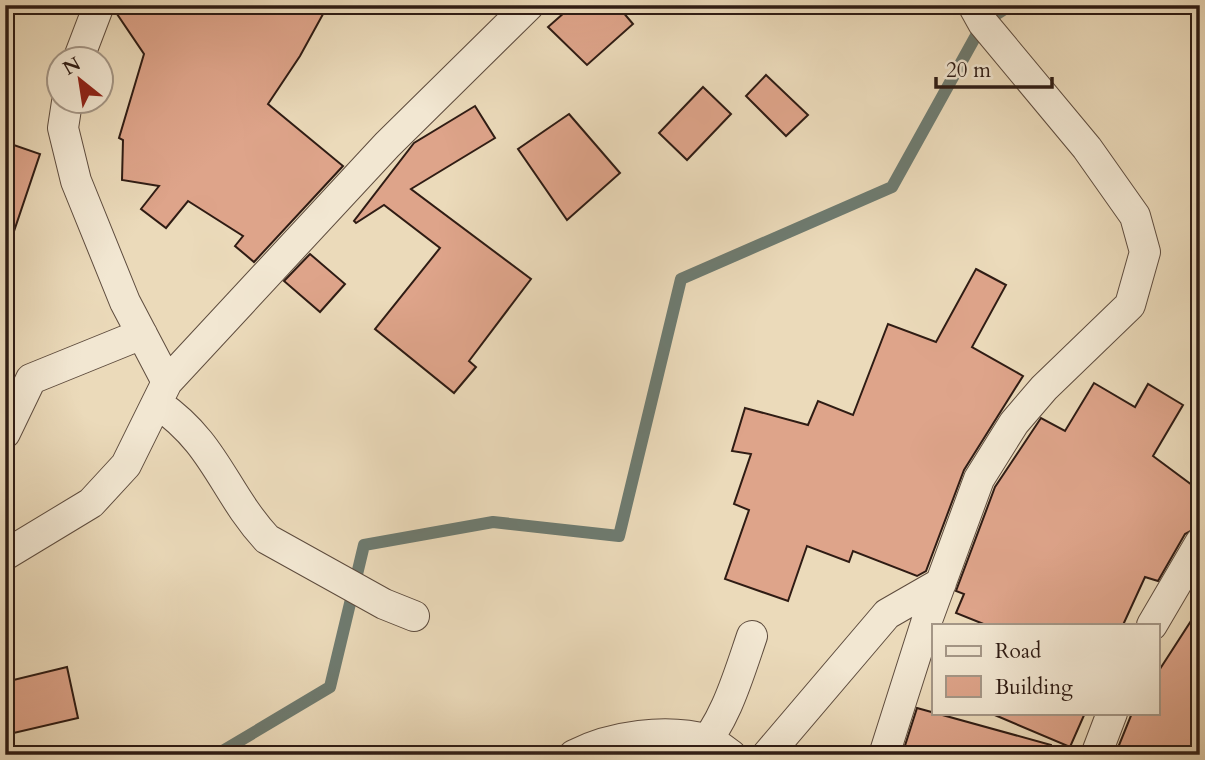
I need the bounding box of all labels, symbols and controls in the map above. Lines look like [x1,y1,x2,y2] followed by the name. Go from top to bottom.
[46,46,116,116] north arrow
[936,46,1051,90] scale bar
[58,51,86,82] text: N
[946,56,991,85] text: 20 m
[932,624,1160,714] legend
[995,637,1041,666] text: Road
[995,673,1073,702] text: Building

